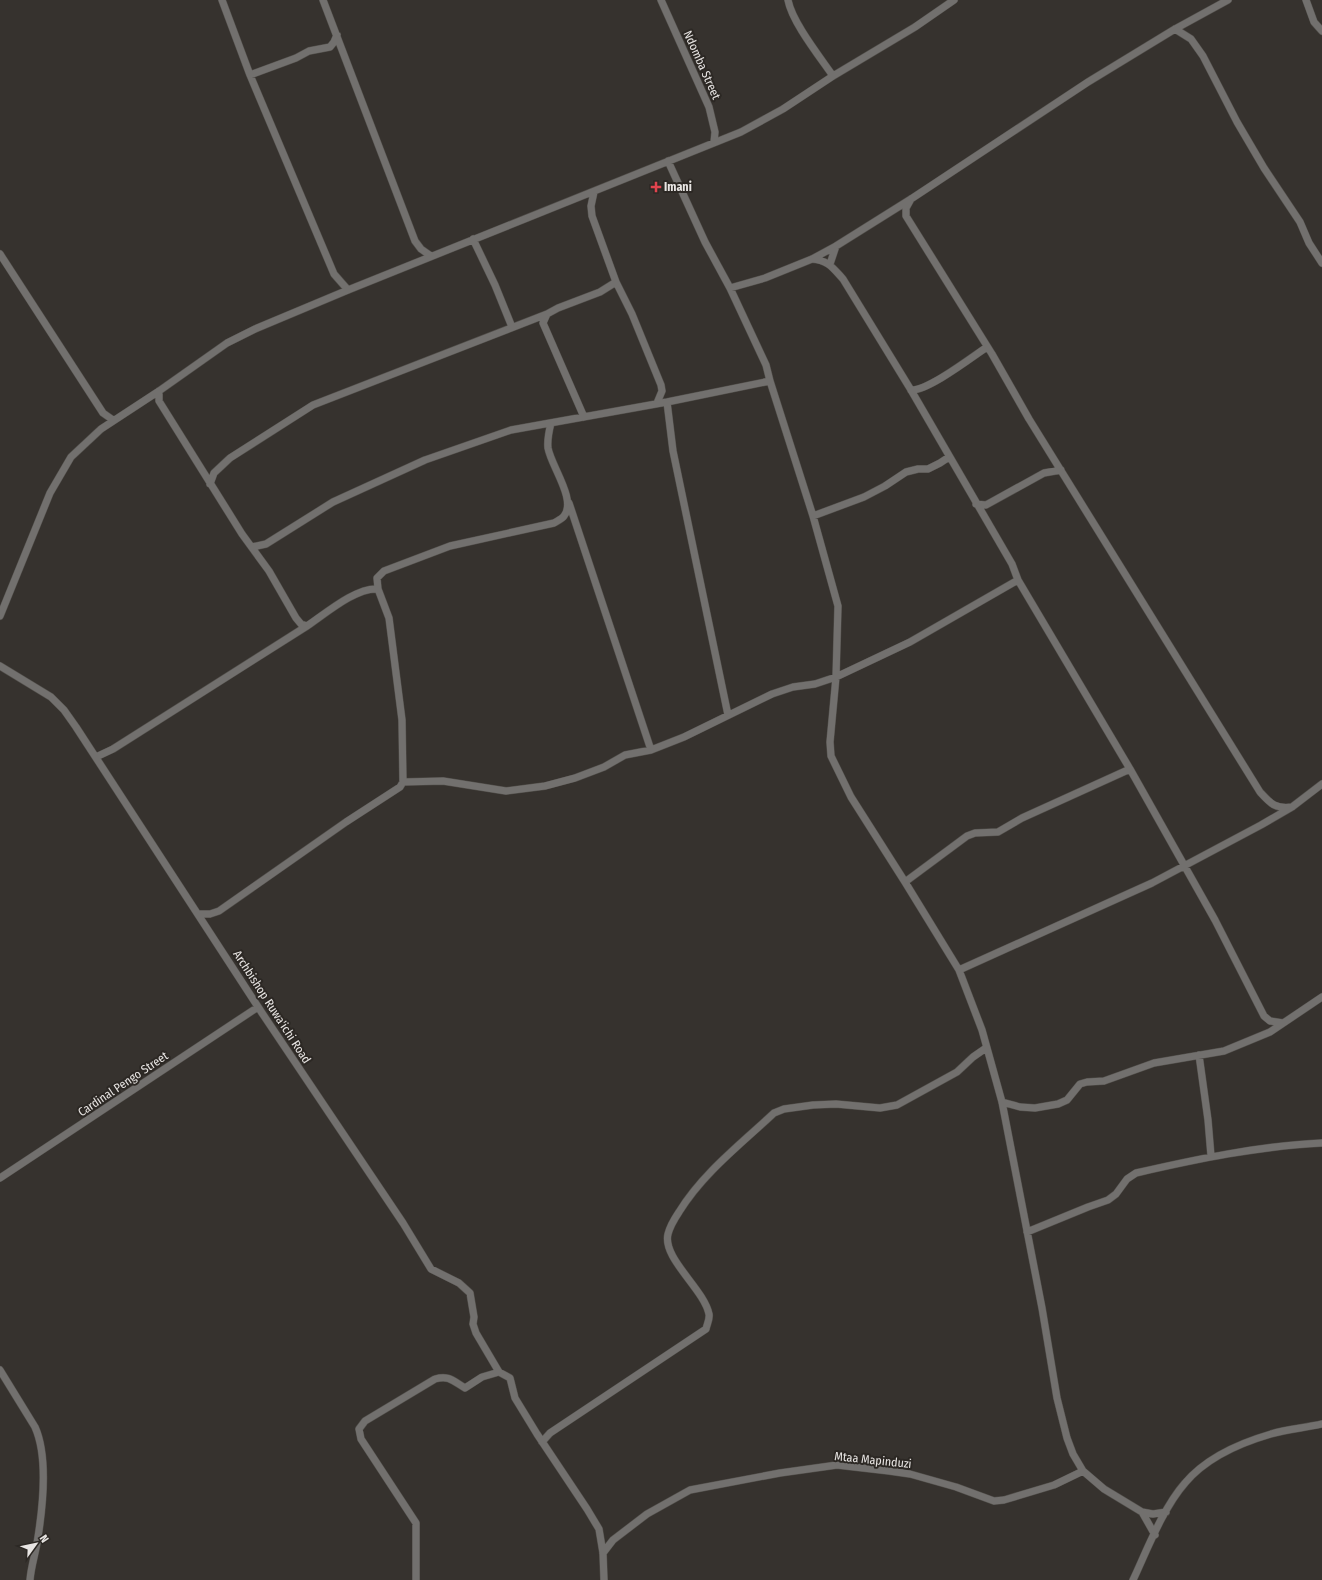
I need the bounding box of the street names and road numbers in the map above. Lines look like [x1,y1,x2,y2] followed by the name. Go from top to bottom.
[681,28,723,102] street label: Ndomba Street
[230,948,314,1066] street label: Archbishop Ruwa'ichi Road
[75,1049,171,1119] street label: Cardinal Pengo Street
[834,1449,912,1471] street label: Mtaa Mapinduzi

